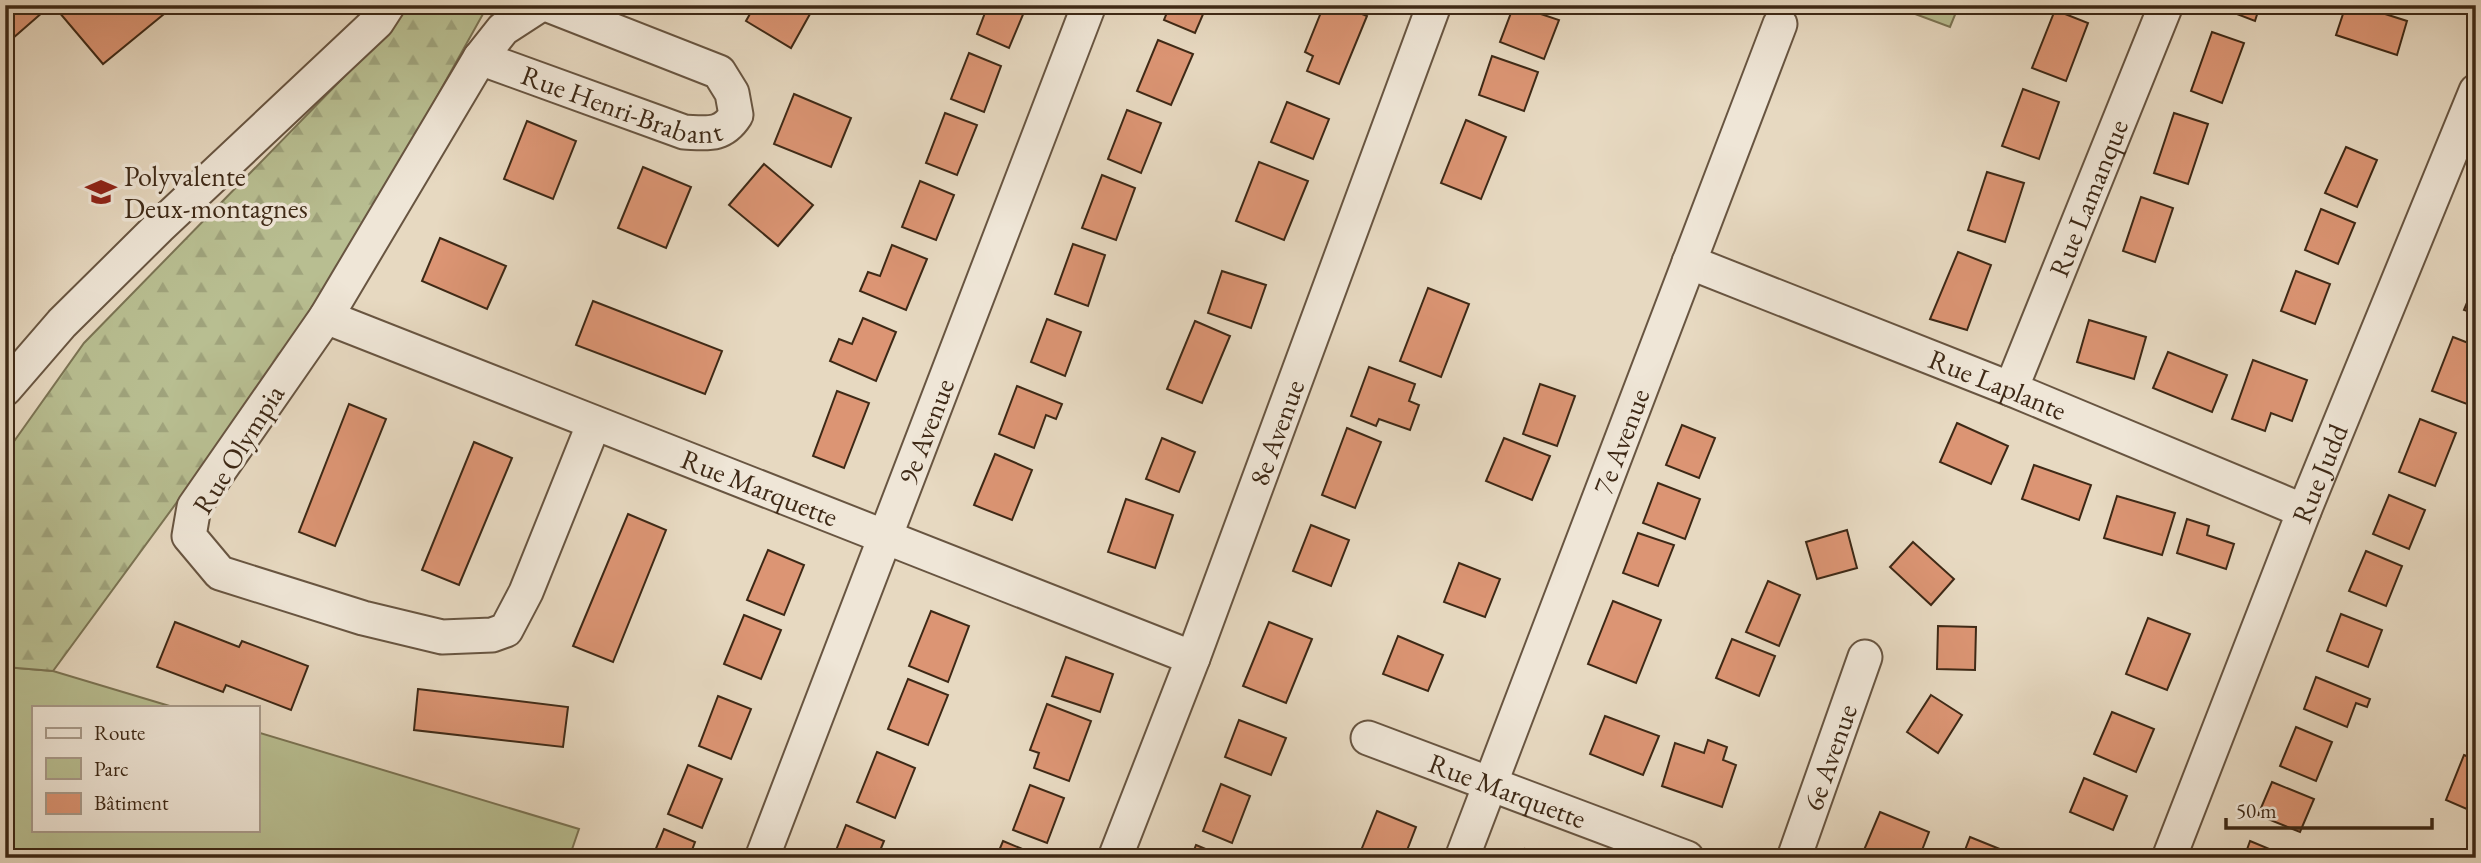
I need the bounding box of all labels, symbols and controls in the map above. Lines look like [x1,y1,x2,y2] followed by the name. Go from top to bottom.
[517,57,727,151] street label: Rue Henri-Brabant
[2040,114,2136,282] street label: Rue Lamanque
[124,158,308,226] place label: Polyvalente Deux-montagnes
[84,175,118,209] school or university icon: Polyvalente Deux-montagnes
[1924,340,2072,428] street label: Rue Laplante
[889,373,962,489] street label: 9e Avenue
[1240,374,1312,491] street label: 8e Avenue
[184,377,292,520] street label: Rue Olympia
[1584,383,1657,499] street label: 7e Avenue
[2283,418,2356,528] street label: Rue Judd
[676,441,843,535] street label: Rue Marquette
[1794,699,1865,815] street label: 6e Avenue
[32,706,259,832] legend
[94,719,145,746] text: Route
[1424,745,1591,836] street label: Rue Marquette
[94,755,128,782] text: Parc
[2226,786,2432,830] scale bar
[94,789,169,816] text: Bâtiment
[2236,797,2277,824] text: 50 m

